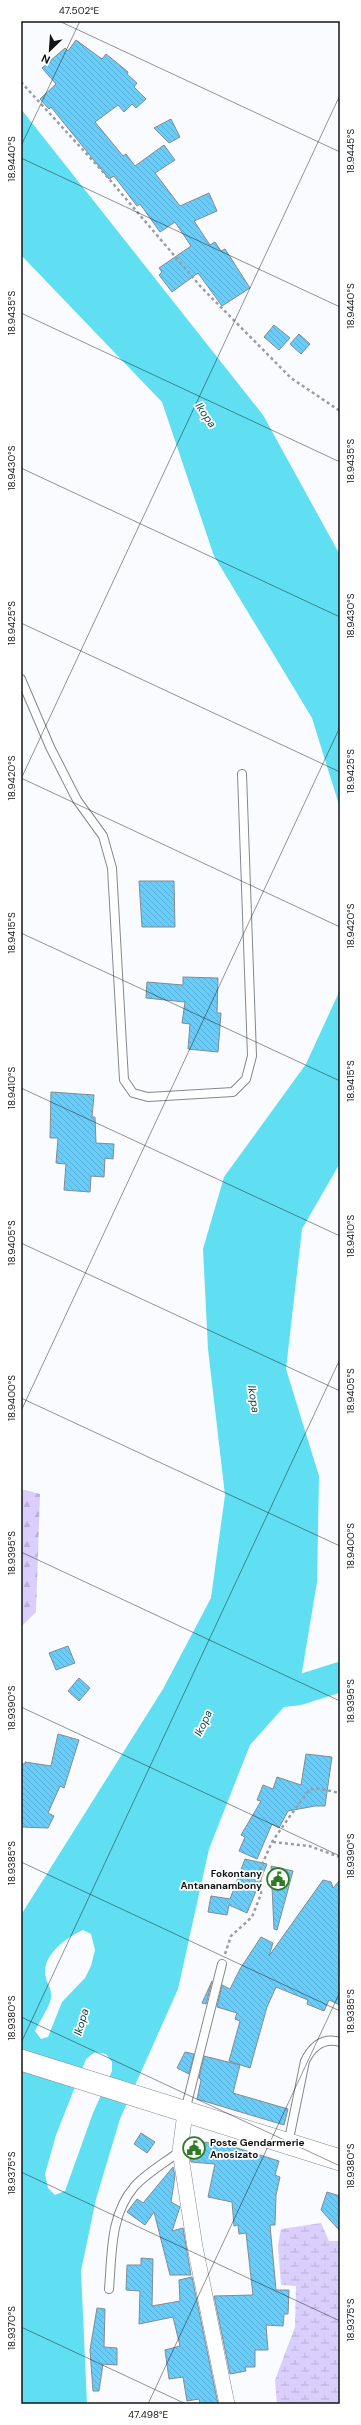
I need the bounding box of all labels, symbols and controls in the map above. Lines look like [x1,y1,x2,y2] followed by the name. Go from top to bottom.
[59,4,100,17] text: 47.502°E
[30,30,70,70] north arrow
[39,51,52,67] text: N
[344,128,357,173] text: 18.9445°S
[5,136,18,182] text: 18.9440°S
[344,283,357,329] text: 18.9440°S
[5,291,18,335] text: 18.9435°S
[193,400,219,430] water label: Ikopa
[344,439,357,483] text: 18.9435°S
[5,445,18,491] text: 18.9430°S
[344,593,357,639] text: 18.9430°S
[5,601,18,645] text: 18.9425°S
[344,749,357,793] text: 18.9425°S
[5,755,18,800] text: 18.9420°S
[344,903,357,948] text: 18.9420°S
[5,912,18,954] text: 18.9415°S
[344,1060,357,1102] text: 18.9415°S
[5,1067,18,1109] text: 18.9410°S
[344,1215,357,1257] text: 18.9410°S
[5,1220,18,1266] text: 18.9405°S
[344,1368,357,1414] text: 18.9405°S
[5,1375,18,1421] text: 18.9400°S
[245,1384,263,1414] water label: Ikopa
[344,1523,357,1569] text: 18.9400°S
[5,1531,18,1575] text: 18.9395°S
[344,1679,357,1723] text: 18.9395°S
[5,1685,18,1730] text: 18.9390°S
[191,1708,215,1738] water label: Ikopa
[344,1833,357,1878] text: 18.9390°S
[5,1841,18,1885] text: 18.9385°S
[265,1866,291,1892] public building icon: Fokontany Antananambony
[180,1867,262,1892] place label: Fokontany Antananambony
[344,1989,357,2033] text: 18.9385°S
[5,1995,18,2041] text: 18.9380°S
[70,2007,92,2037] water label: Ikopa
[181,2135,207,2161] public building icon: Poste Gendarmerie Anosizato
[210,2136,304,2161] place label: Poste Gendarmerie Anosizato
[344,2143,357,2189] text: 18.9380°S
[5,2151,18,2195] text: 18.9375°S
[344,2298,357,2342] text: 18.9375°S
[5,2306,18,2350] text: 18.9370°S
[128,2408,168,2421] text: 47.498°E

